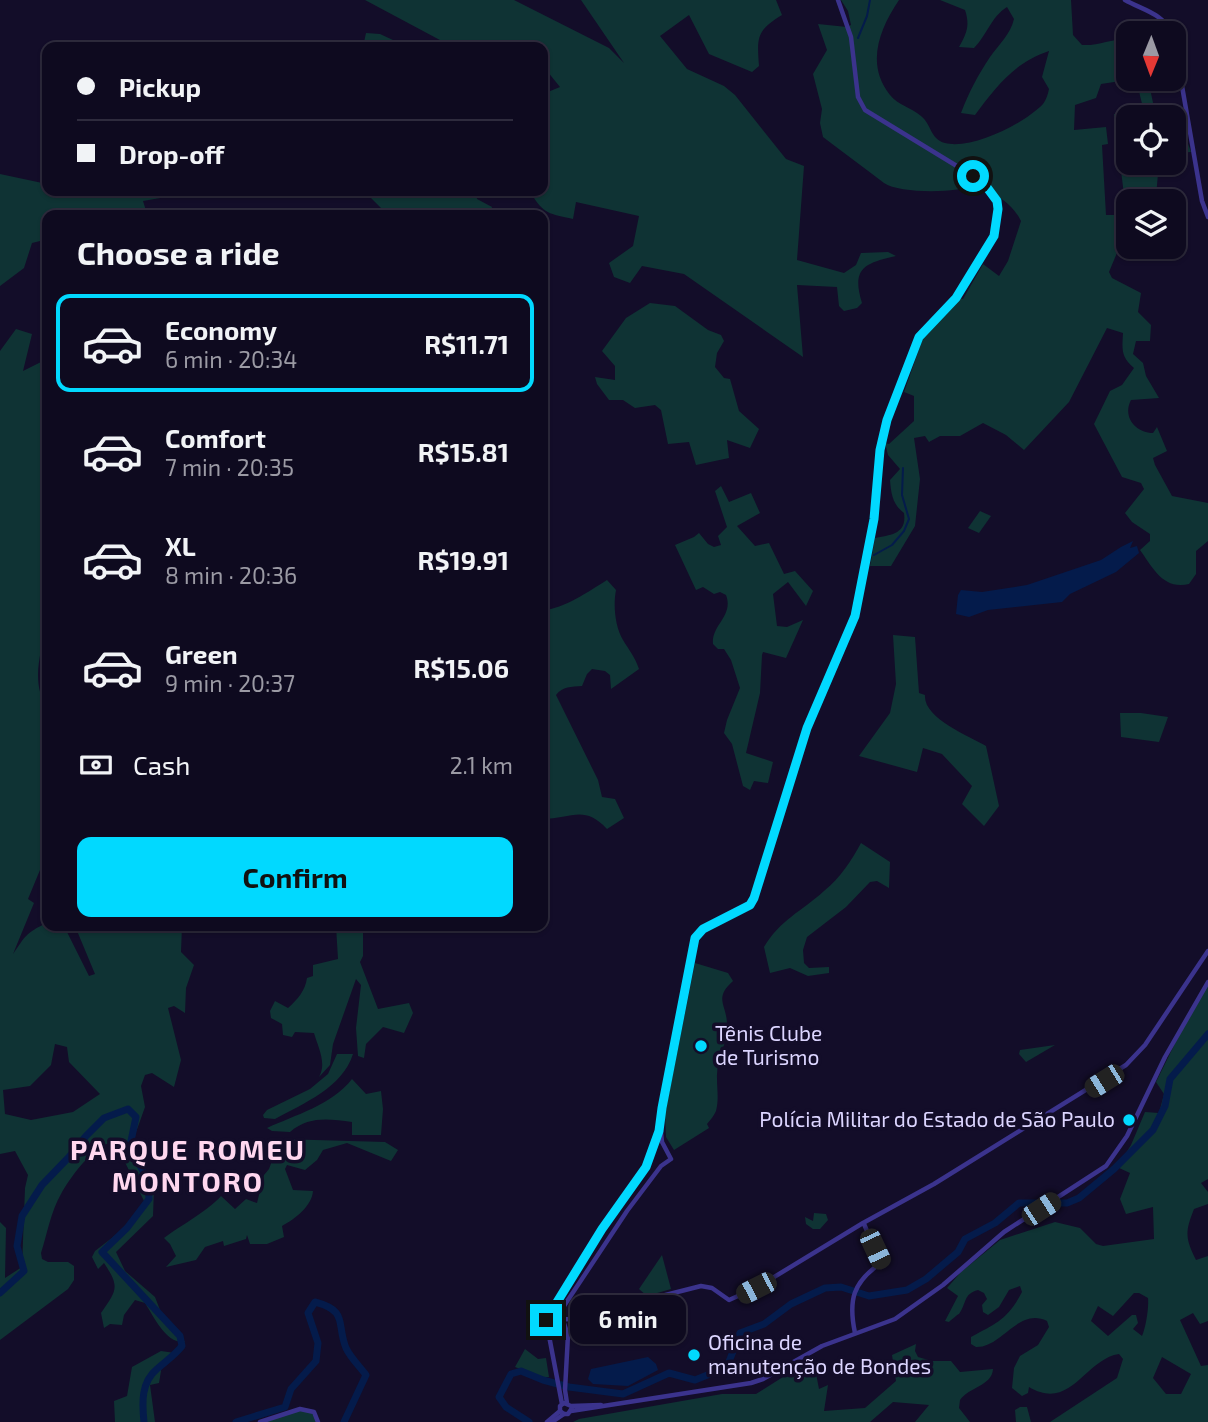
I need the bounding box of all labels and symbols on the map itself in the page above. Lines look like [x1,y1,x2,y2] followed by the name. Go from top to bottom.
[1116,21,1186,91] north arrow
[957,160,989,192] route start
[715,1020,822,1069] place label: Tênis Clube de Turismo
[693,1038,709,1054] marker: Tênis Clube de Turismo
[1081,1061,1128,1101] car
[759,1106,1115,1131] place label: Polícia Militar do Estado de São Paulo
[1121,1112,1137,1128] marker: Polícia Militar do Estado de São Paulo
[70,1132,306,1198] district label: PARQUE ROMEU MONTORO
[1018,1189,1065,1229] car
[857,1226,894,1272] car
[733,1269,780,1307] car
[570,1296,686,1344] callout: 6 min
[530,1304,562,1336] route end
[708,1329,931,1380] place label: Oficina de manutenção de Bondes
[686,1347,702,1363] marker: Oficina de manutenção de Bondes

